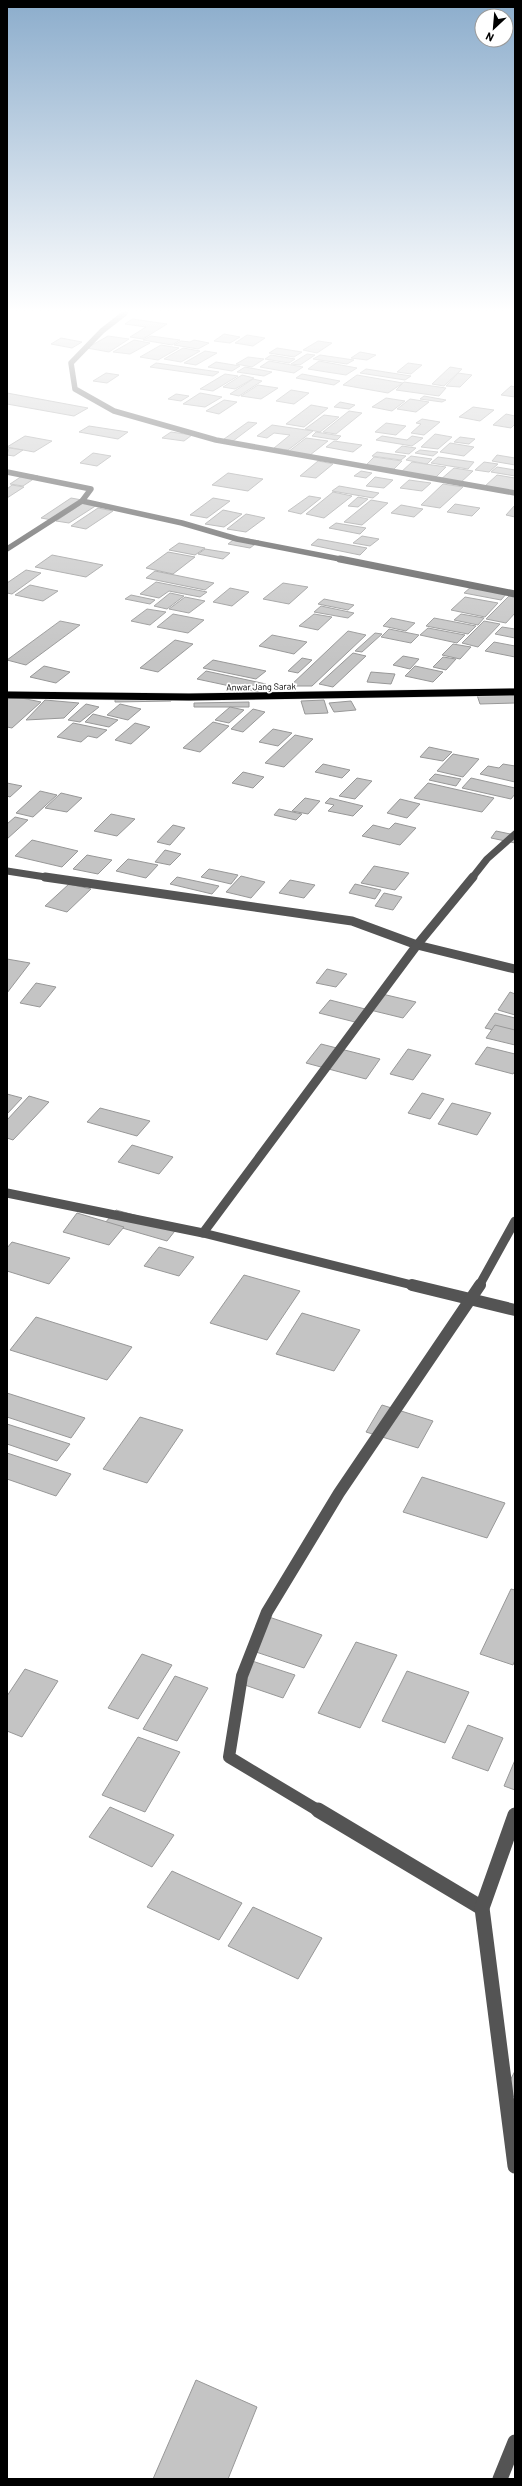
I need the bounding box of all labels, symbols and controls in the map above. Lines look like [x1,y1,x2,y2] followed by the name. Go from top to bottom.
[474,8,514,48] north arrow
[483,30,496,45] text: N
[226,680,296,693] street label: Anwar Jang Sarak

